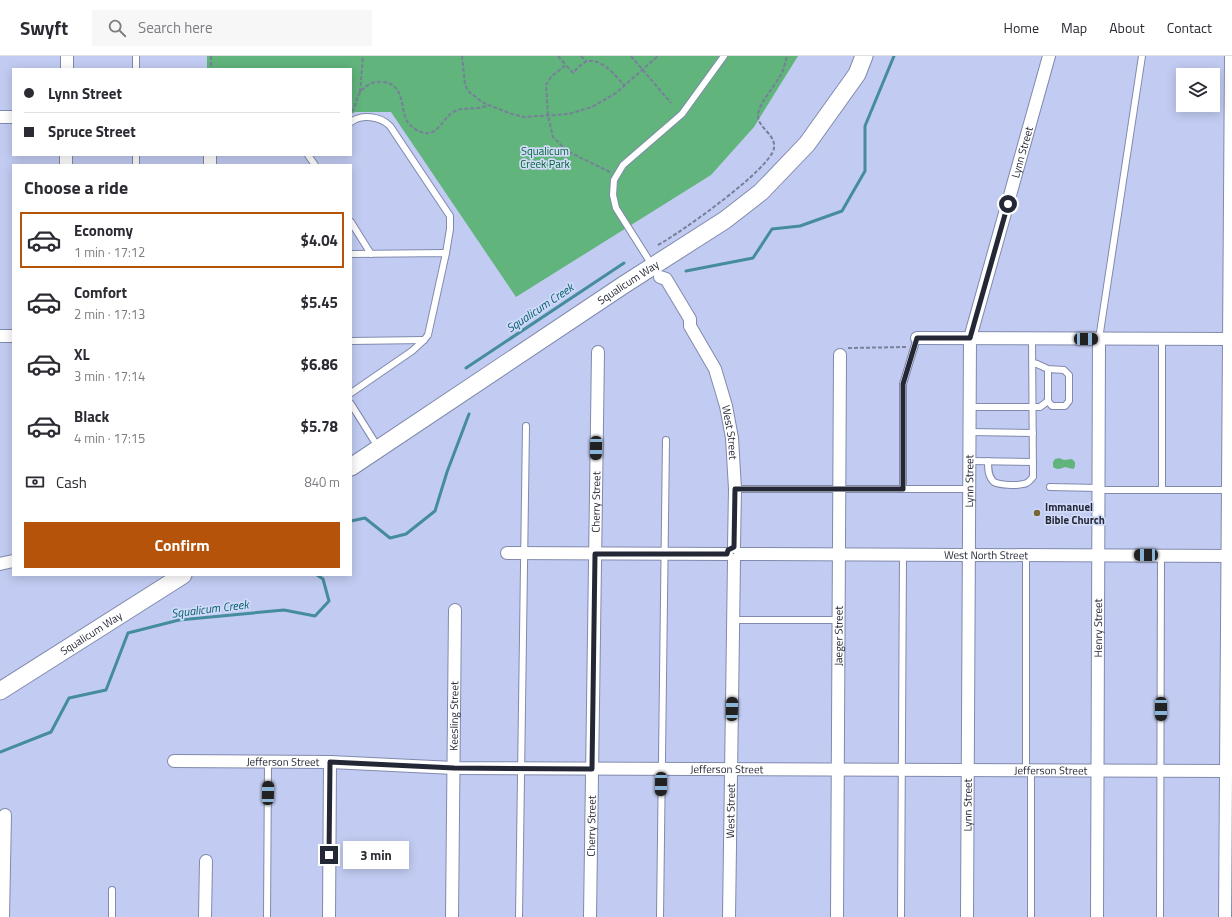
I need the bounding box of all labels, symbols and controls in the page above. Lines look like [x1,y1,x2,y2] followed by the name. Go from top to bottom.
[92,10,372,46] search box
[20,13,68,42] text: Swyft
[138,16,212,39] text: Search here
[106,17,128,39] icon: search
[1004,17,1039,38] text: Home
[1061,17,1087,38] text: Map
[1109,17,1145,38] text: About
[1167,17,1212,38] text: Contact
[1176,68,1220,112] map controls
[1176,68,1220,112] button: layers
[48,82,122,105] text: Lynn Street
[48,120,136,143] text: Spruce Street
[1007,124,1037,180] street label: Lynn Street
[520,143,570,172] park label: Squalicum Creek Park
[24,174,128,201] text: Choose a ride
[999,195,1017,213] route start
[74,219,133,242] text: Economy
[26,222,62,258] icon: car
[301,229,338,252] text: $4.04
[74,242,145,262] text: 1 min · 17:12
[594,256,663,308] street label: Squalicum Way
[502,277,579,337] water label: Squalicum Creek
[74,281,127,304] text: Comfort
[26,284,62,320] icon: car
[301,291,338,314] text: $5.45
[74,304,145,324] text: 2 min · 17:13
[1074,333,1098,345] car
[74,343,90,366] text: XL
[26,346,62,382] icon: car
[301,353,338,376] text: $6.86
[74,366,145,386] text: 3 min · 17:14
[718,404,741,460] street label: West Street
[74,405,109,428] text: Black
[26,408,62,444] icon: car
[301,415,338,438] text: $5.78
[74,428,145,448] text: 4 min · 17:15
[590,436,602,460] car
[961,454,977,507] street label: Lynn Street
[24,471,46,493] icon: cash
[56,471,87,494] text: Cash
[587,471,604,533] street label: Cherry Street
[304,472,340,492] text: 840 m
[1045,499,1105,528] place label: Immanuel Bible Church
[1032,508,1042,518] marker: Immanuel Bible Church
[24,522,340,568] button: Confirm
[944,547,1028,563] street label: West North Street
[1134,549,1158,561] car
[170,594,251,623] water label: Squalicum Creek
[1090,598,1106,657] street label: Henry Street
[830,606,847,666] street label: Jaeger Street
[57,607,126,659] street label: Squalicum Way
[446,681,462,751] street label: Keesling Street
[726,697,738,721] car
[1155,697,1167,721] car
[246,753,320,770] street label: Jefferson Street
[690,761,763,777] street label: Jefferson Street
[1014,762,1087,778] street label: Jefferson Street
[655,772,667,796] car
[959,778,976,831] street label: Lynn Street
[262,781,274,805] car
[722,783,739,839] street label: West Street
[583,795,600,857] street label: Cherry Street
[343,841,409,869] callout: 3 min
[360,845,392,865] text: 3 min
[320,846,338,864] route end

